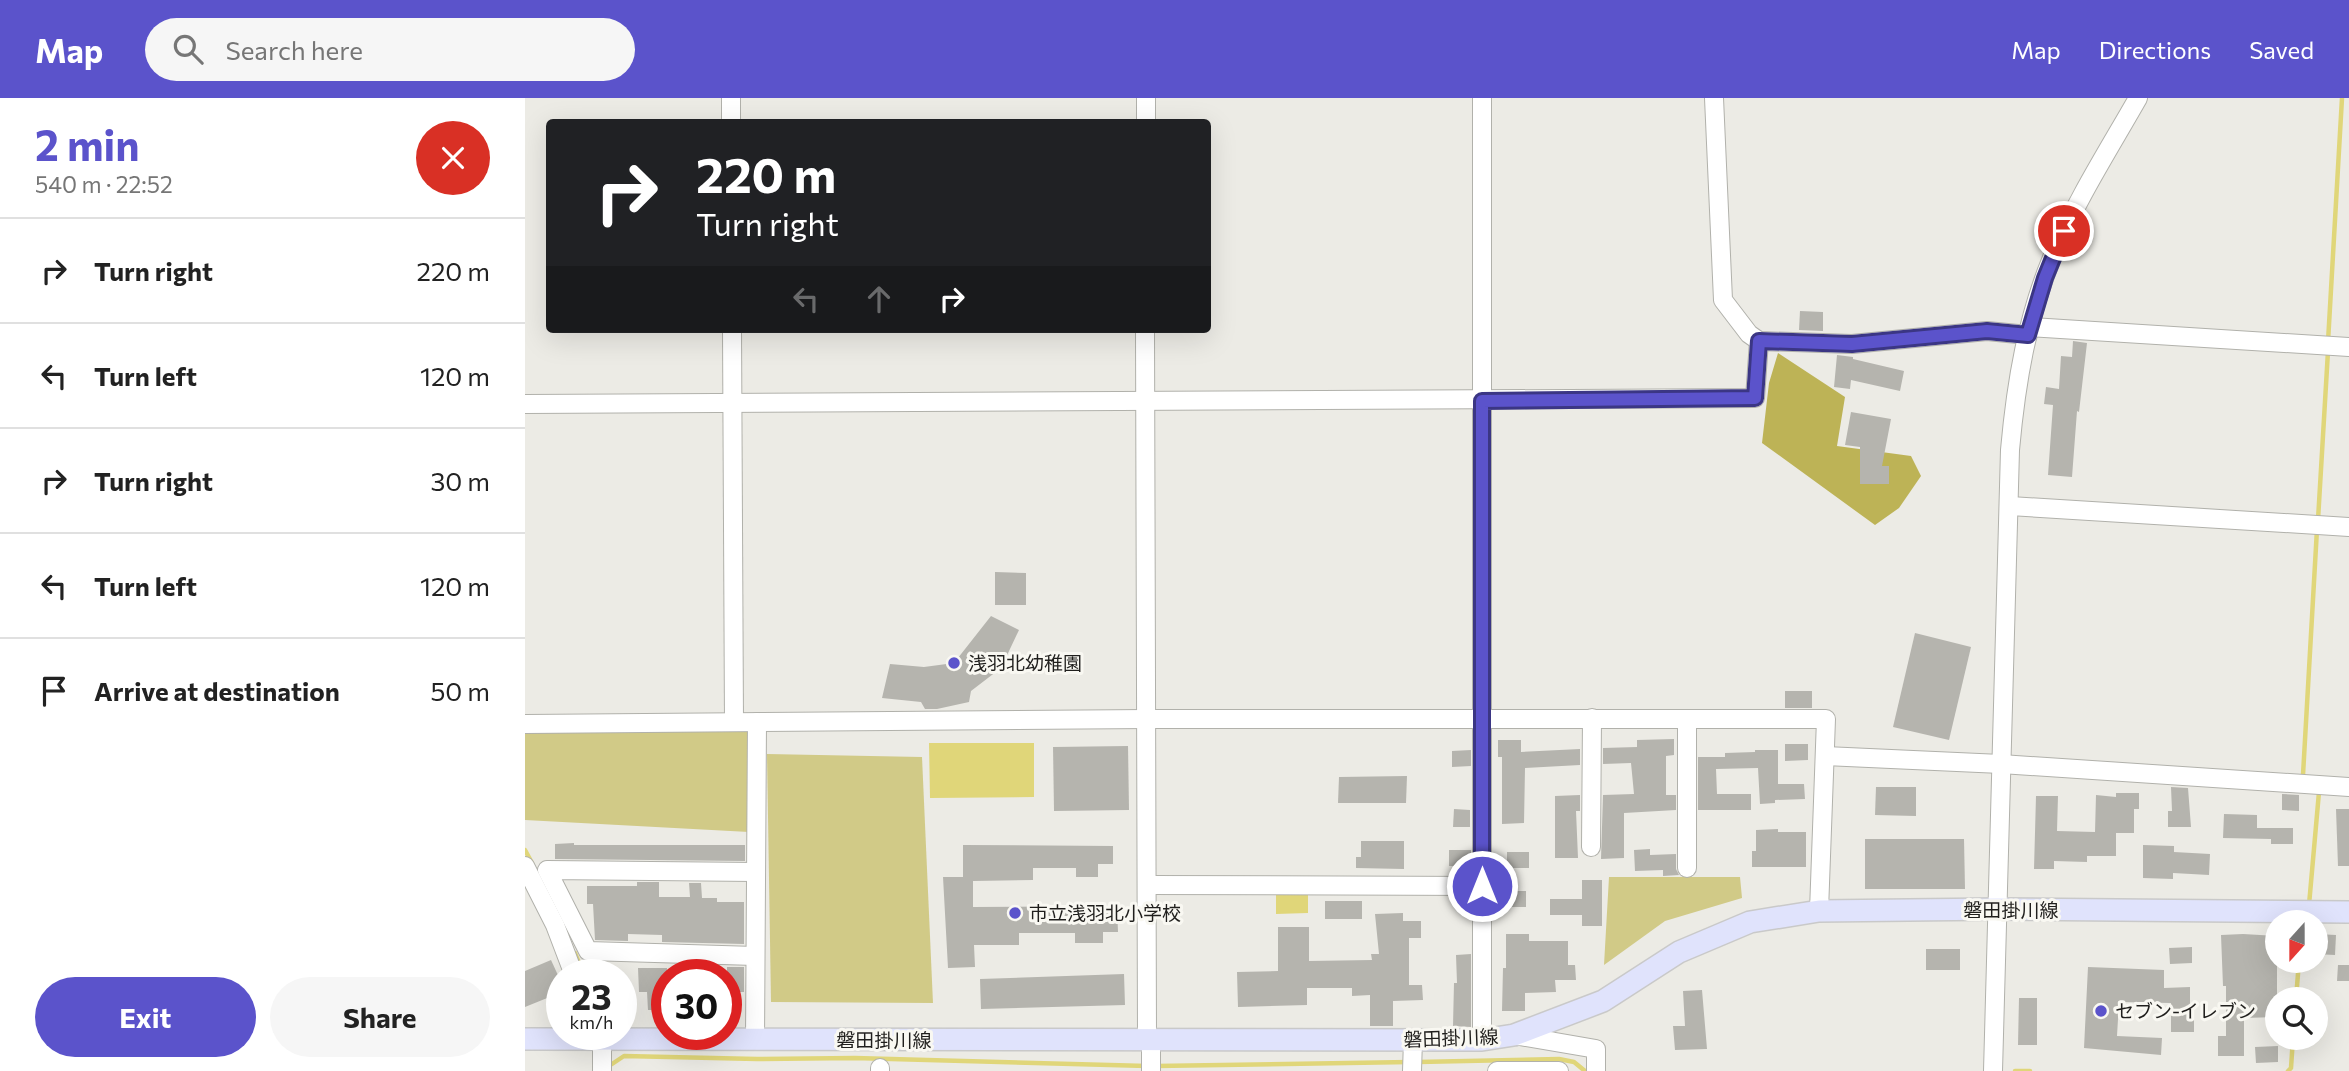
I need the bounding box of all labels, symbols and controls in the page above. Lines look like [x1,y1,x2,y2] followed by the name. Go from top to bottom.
[145,18,635,81] search box
[35,29,103,70] text: Map
[169,30,207,68] icon: search
[225,34,363,65] text: Search here
[2011,35,2061,64] text: Map
[2099,35,2211,64] text: Directions
[2249,35,2314,64] text: Saved
[35,118,140,170] text: 2 min
[416,121,490,195] button: close
[696,143,836,203] text: 220 m
[581,147,672,238] icon: right
[35,170,173,198] text: 540 m · 22:52
[2034,201,2094,261] pin
[696,203,839,243] text: Turn right
[2045,212,2083,250] icon: arrive
[35,252,73,290] icon: right
[94,255,213,286] text: Turn right
[417,255,490,286] text: 220 m
[787,280,825,318] icon: left
[860,280,898,318] icon: ahead
[933,280,971,318] icon: right
[35,357,73,395] icon: left
[94,360,197,391] text: Turn left
[420,360,490,391] text: 120 m
[35,462,73,500] icon: right
[94,465,213,496] text: Turn right
[431,465,490,496] text: 30 m
[35,567,73,605] icon: left
[94,570,197,601] text: Turn left
[420,570,490,601] text: 120 m
[968,651,1082,674] place label: 浅羽北幼稚園
[946,655,962,671] marker: 浅羽北幼稚園
[35,672,73,710] icon: arrive
[94,675,340,706] text: Arrive at destination
[430,675,490,706] text: 50 m
[1445,849,1519,923] position arrow
[1963,898,2059,921] street label: 磐田掛川線
[1029,901,1181,924] place label: 市立浅羽北小学校
[1007,905,1023,921] marker: 市立浅羽北小学校
[2265,910,2327,973] north arrow
[2265,910,2328,1050] map controls
[651,959,742,1050] speed limit sign: 30
[571,974,612,1017] text: 23
[35,977,256,1057] button: Exit
[270,977,490,1057] button: Share
[2265,987,2328,1050] button: search
[2115,999,2256,1022] place label: セブン-イレブン
[2093,1003,2109,1019] marker: セブン-イレブン
[570,1011,613,1033] text: km/h
[1403,1024,1499,1051] street label: 磐田掛川線
[836,1028,932,1051] street label: 磐田掛川線

